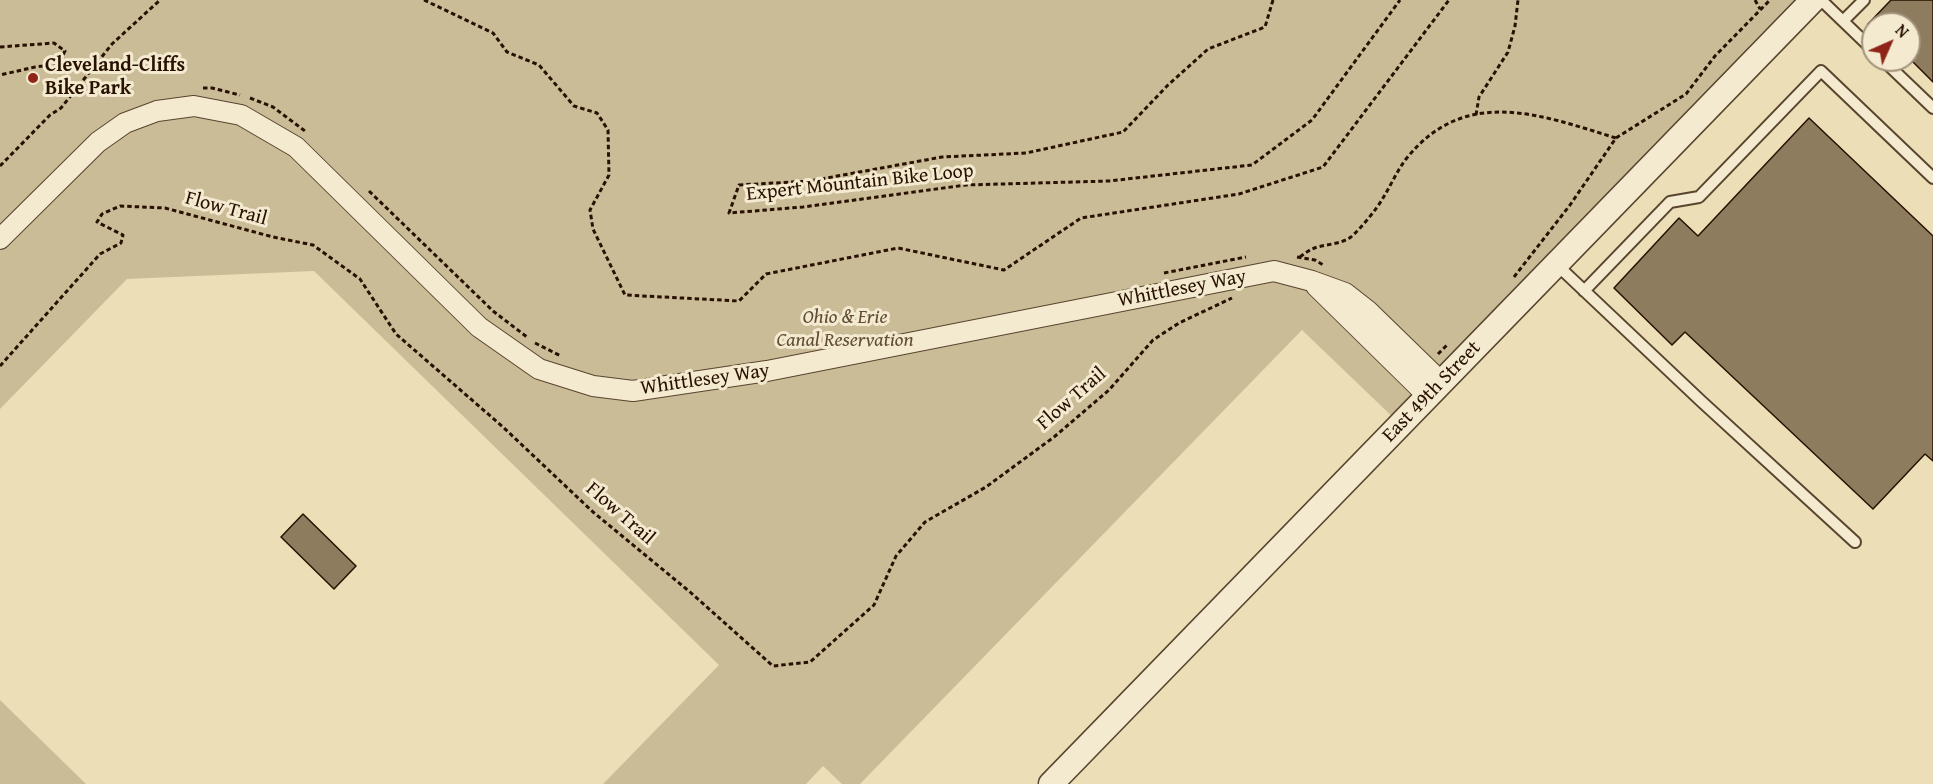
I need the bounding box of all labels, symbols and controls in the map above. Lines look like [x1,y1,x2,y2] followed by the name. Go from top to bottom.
[1861,12,1921,72] north arrow
[1890,18,1915,43] text: N
[45,54,185,101] place label: Cleveland-Cliffs Bike Park
[26,71,40,85] marker: Cleveland-Cliffs Bike Park
[745,159,975,207] street label: Expert Mountain Bike Loop
[182,187,270,231] street label: Flow Trail
[1116,265,1248,313] street label: Whittlesey Way
[776,306,914,353] park label: Ohio & Erie Canal Reservation
[1378,336,1486,448] street label: East 49th Street
[639,359,771,401] street label: Whittlesey Way
[1032,362,1112,436] street label: Flow Trail
[580,477,660,551] street label: Flow Trail

